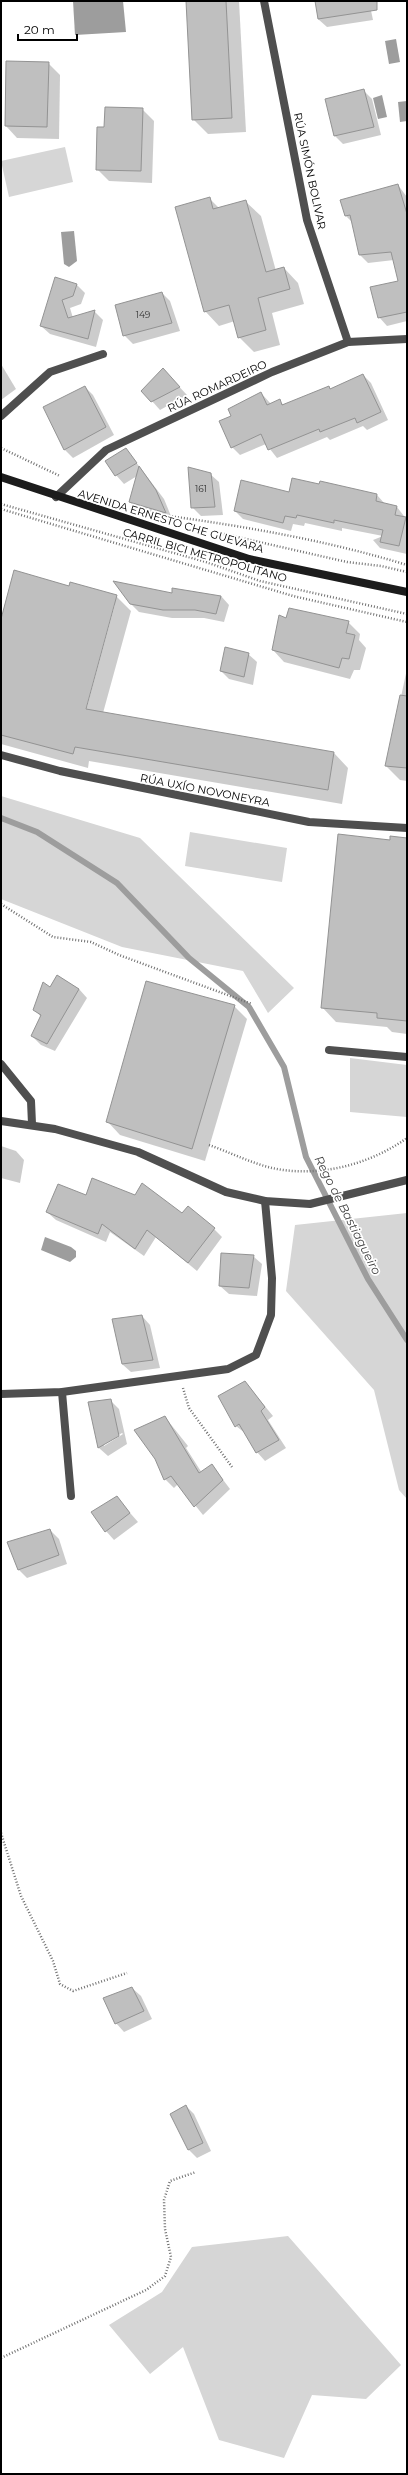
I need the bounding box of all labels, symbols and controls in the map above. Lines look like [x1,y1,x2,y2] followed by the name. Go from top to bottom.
[18,16,77,42] scale bar
[24,22,55,37] text: 20 m
[291,111,329,231] street label: RÚA SIMÓN BOLIVAR
[136,309,151,320] house number: 149
[165,357,269,415] street label: RÚA ROMARDEIRO
[195,483,207,494] house number: 161
[76,486,266,556] street label: AVENIDA ERNESTO CHE GUEVARA
[121,525,289,585] street label: CARRIL BICI METROPOLITANO
[139,771,271,809] street label: RÚA UXÍO NOVONEYRA
[311,1153,385,1277] water label: Rego de Bastiagueiro

